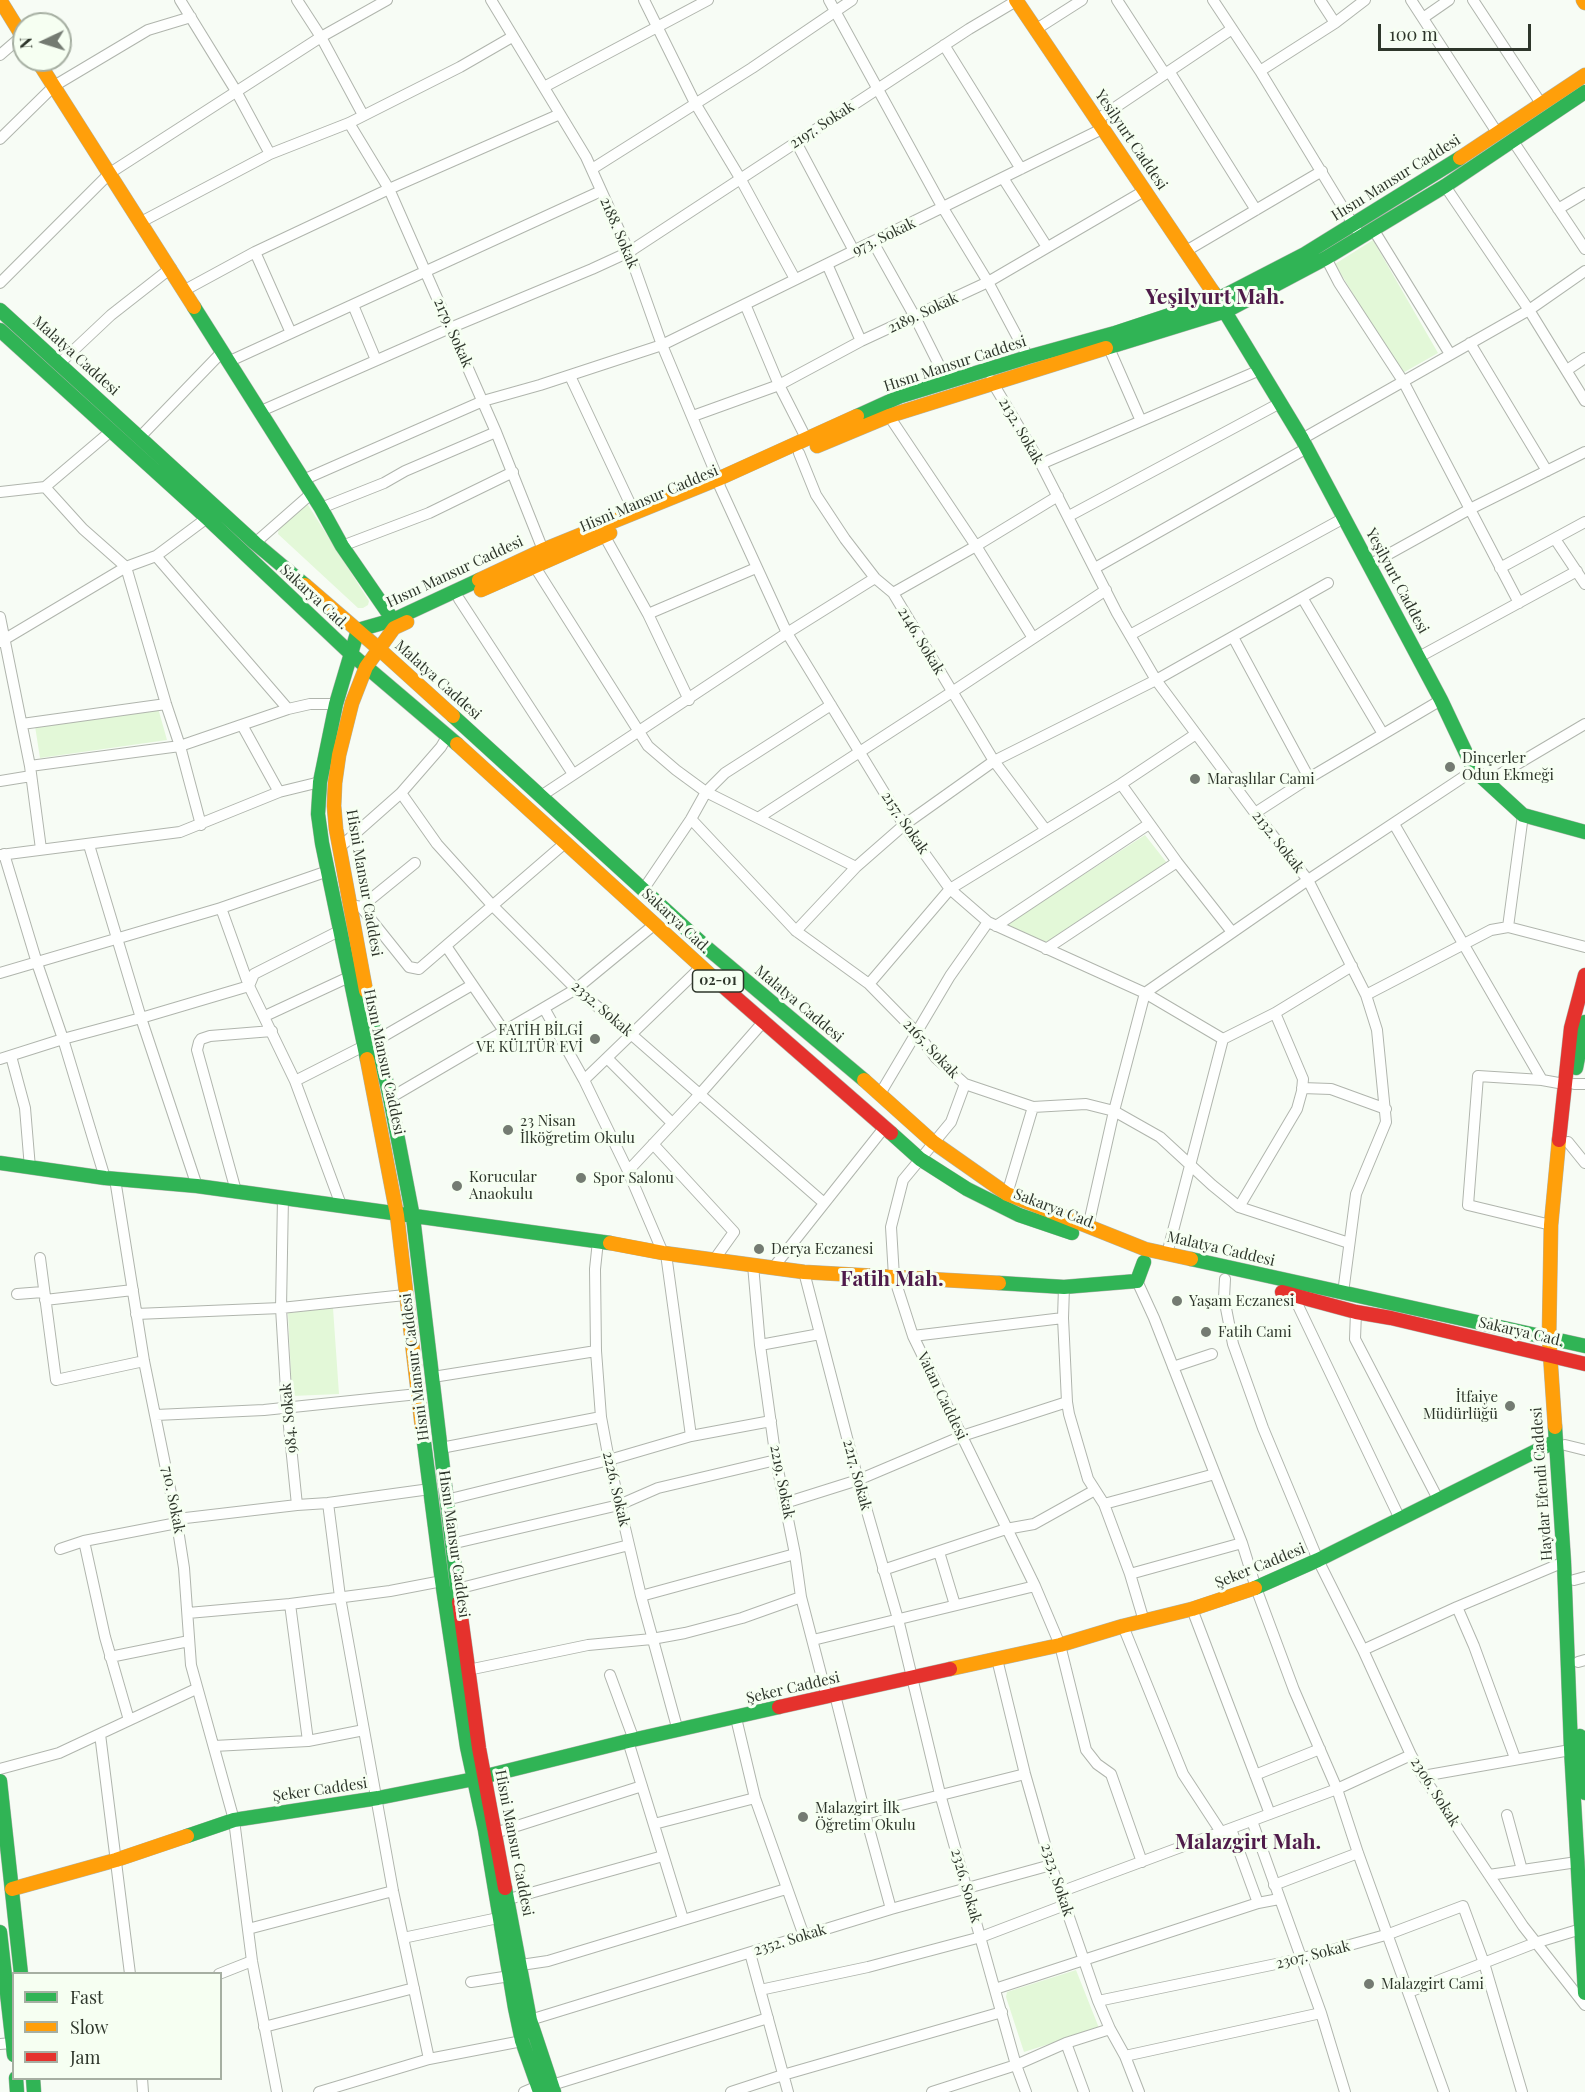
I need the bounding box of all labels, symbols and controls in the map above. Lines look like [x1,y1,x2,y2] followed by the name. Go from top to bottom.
[12,12,72,72] north arrow
[1381,12,1534,50] scale bar
[1389,22,1438,46] text: 100 m
[15,37,36,50] text: N
[1091,87,1171,193] street label: Yesilyurt Caddesi
[786,97,858,153] street label: 2197. Sokak
[1328,131,1464,225] street label: Hısnı Mansur Caddesi
[596,195,642,271] street label: 2188. Sokak
[849,214,919,260] street label: 973. Sokak
[1145,284,1285,310] district label: Yeşilyurt Mah.
[885,289,961,337] street label: 2189. Sokak
[430,296,476,370] street label: 2179. Sokak
[29,312,123,400] street label: Malatya Caddesi
[882,332,1028,396] street label: Hısnı Mansur Caddesi
[995,394,1047,468] street label: 2132. Sokak
[577,462,721,536] street label: Hisni Mansur Caddesi
[1362,525,1432,637] street label: Yeşilyurt Caddesi
[384,532,526,612] street label: Hısnı Mansur Caddesi
[276,561,352,633] street label: Sakarya Cad.
[894,604,948,678] street label: 2146. Sokak
[391,636,485,724] street label: Malatya Caddesi
[1462,749,1554,784] place label: Dinçerler Odun Ekmeği
[1443,760,1457,774] marker: Dinçerler Odun Ekmeği
[1207,770,1315,788] place label: Maraşlılar Cami
[1188,772,1202,786] marker: Maraşlılar Cami
[877,788,933,858] street label: 2157. Sokak
[1248,807,1308,877] street label: 2132. Sokak
[342,808,386,958] street label: Hisni Mansur Caddesi
[638,885,714,957] street label: Sakarya Cad.
[751,962,847,1046] street label: Malatya Caddesi
[692,970,744,992] road number: 02-01
[568,977,636,1041] street label: 2332. Sokak
[360,987,408,1137] street label: Hısnı Mansur Caddesi
[899,1016,963,1082] street label: 2165. Sokak
[476,1021,583,1056] place label: FATİH BİLGİ VE KÜLTÜR EVİ
[588,1032,602,1046] marker: FATİH BİLGİ VE KÜLTÜR EVİ
[520,1112,635,1147] place label: 23 Nisan İlköğretim Okulu
[501,1123,515,1137] marker: 23 Nisan İlköğretim Okulu
[469,1168,537,1203] place label: Korucular Anaokulu
[593,1169,674,1187] place label: Spor Salonu
[574,1171,588,1185] marker: Spor Salonu
[450,1179,464,1193] marker: Korucular Anaokulu
[1011,1185,1099,1233] street label: Sakarya Cad.
[1165,1228,1277,1270] street label: Malatya Caddesi
[771,1240,873,1258] place label: Derya Eczanesi
[752,1242,766,1256] marker: Derya Eczanesi
[840,1266,944,1292] district label: Fatih Mah.
[397,1292,433,1442] street label: Hisni Mansur Caddesi
[1189,1292,1294,1310] place label: Yaşam Eczanesi
[1170,1294,1184,1308] marker: Yaşam Eczanesi
[1477,1313,1565,1351] street label: Sakarya Cad.
[1218,1323,1292,1341] place label: Fatih Cami
[1199,1325,1213,1339] marker: Fatih Cami
[913,1349,971,1443] street label: Vatan Caddesi
[277,1382,301,1454] street label: 984. Sokak
[1423,1388,1498,1423] place label: İtfaiye Müdürlüğü
[1503,1399,1517,1413] marker: İtfaiye Müdürlüğü
[1528,1407,1556,1561] street label: Haydar Efendi Caddesi
[839,1437,875,1513] street label: 2217. Sokak
[766,1443,798,1521] street label: 2219. Sokak
[599,1450,633,1528] street label: 2226. Sokak
[158,1465,188,1535] street label: 710. Sokak
[435,1469,473,1619] street label: Hısnı Mansur Caddesi
[1212,1540,1308,1592] street label: Şeker Caddesi
[744,1668,842,1708] street label: Şeker Caddesi
[1407,1754,1463,1830] street label: 2306. Sokak
[491,1768,537,1918] street label: Hisni Mansur Caddesi
[271,1774,369,1806] street label: Şeker Caddesi
[815,1799,916,1834] place label: Malazgirt İlk Öğretim Okulu
[796,1810,810,1824] marker: Malazgirt İlk Öğretim Okulu
[1175,1829,1321,1855] district label: Malazgirt Mah.
[1037,1841,1077,1919] street label: 2323. Sokak
[947,1847,985,1925] street label: 2326. Sokak
[752,1920,828,1960] street label: 2352. Sokak
[1274,1937,1352,1973] street label: 2307. Sokak
[12,1972,222,2080] legend
[1381,1975,1484,1993] place label: Malazgirt Cami
[1362,1977,1376,1991] marker: Malazgirt Cami
[70,1985,103,2009] text: Fast
[70,2015,108,2039] text: Slow
[70,2045,100,2069] text: Jam

